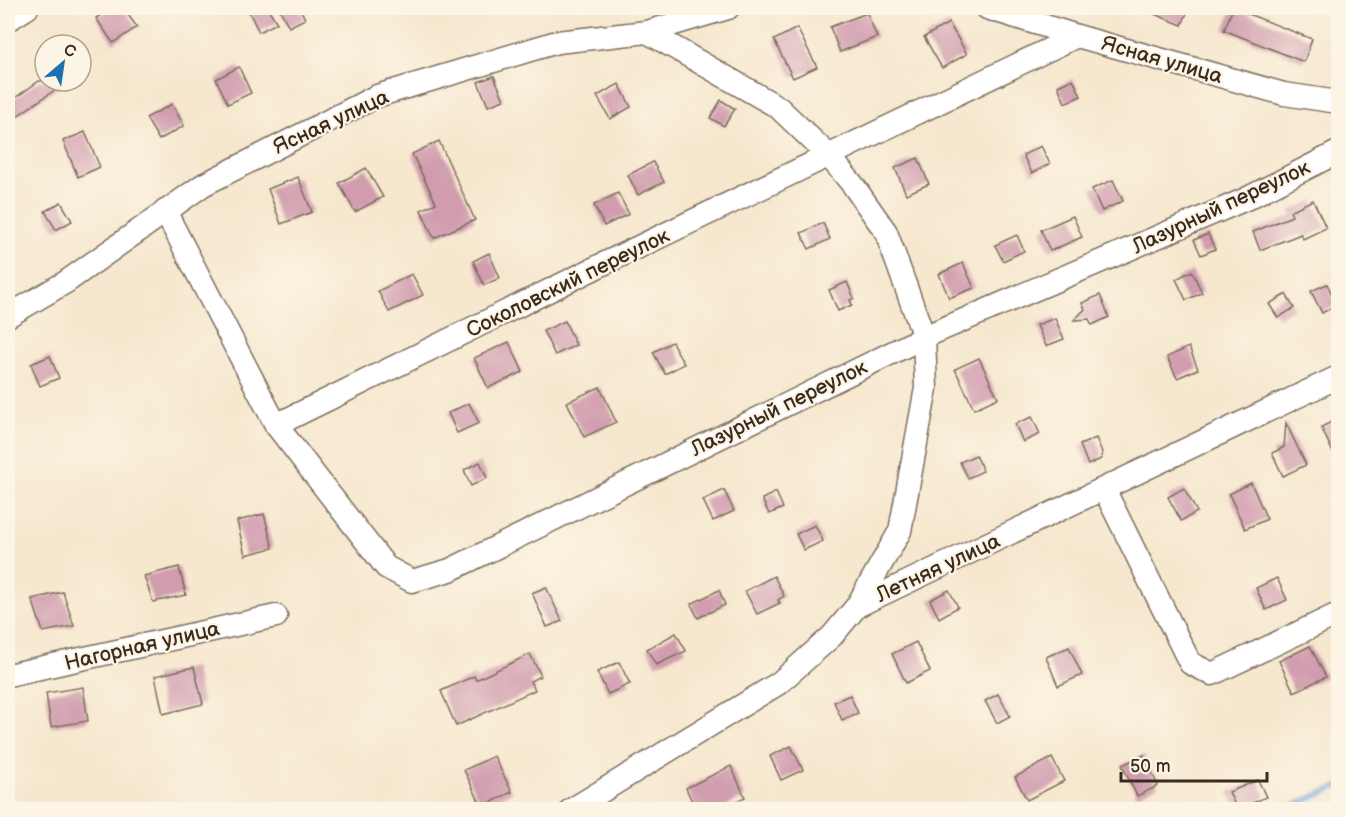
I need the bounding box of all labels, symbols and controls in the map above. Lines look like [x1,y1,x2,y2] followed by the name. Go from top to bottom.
[1099,31,1226,89] street label: Ясная улица
[33,33,93,93] north arrow
[60,40,79,62] text: С
[269,84,393,160] street label: Ясная улица
[1127,155,1314,260] street label: Лазурный переулок
[462,223,674,343] street label: Соколовский переулок
[686,354,871,462] street label: Лазурный переулок
[871,528,1004,608] street label: Летняя улица
[62,616,222,676] street label: Нагорная улица
[1121,745,1266,783] scale bar
[1130,756,1171,777] text: 50 m

